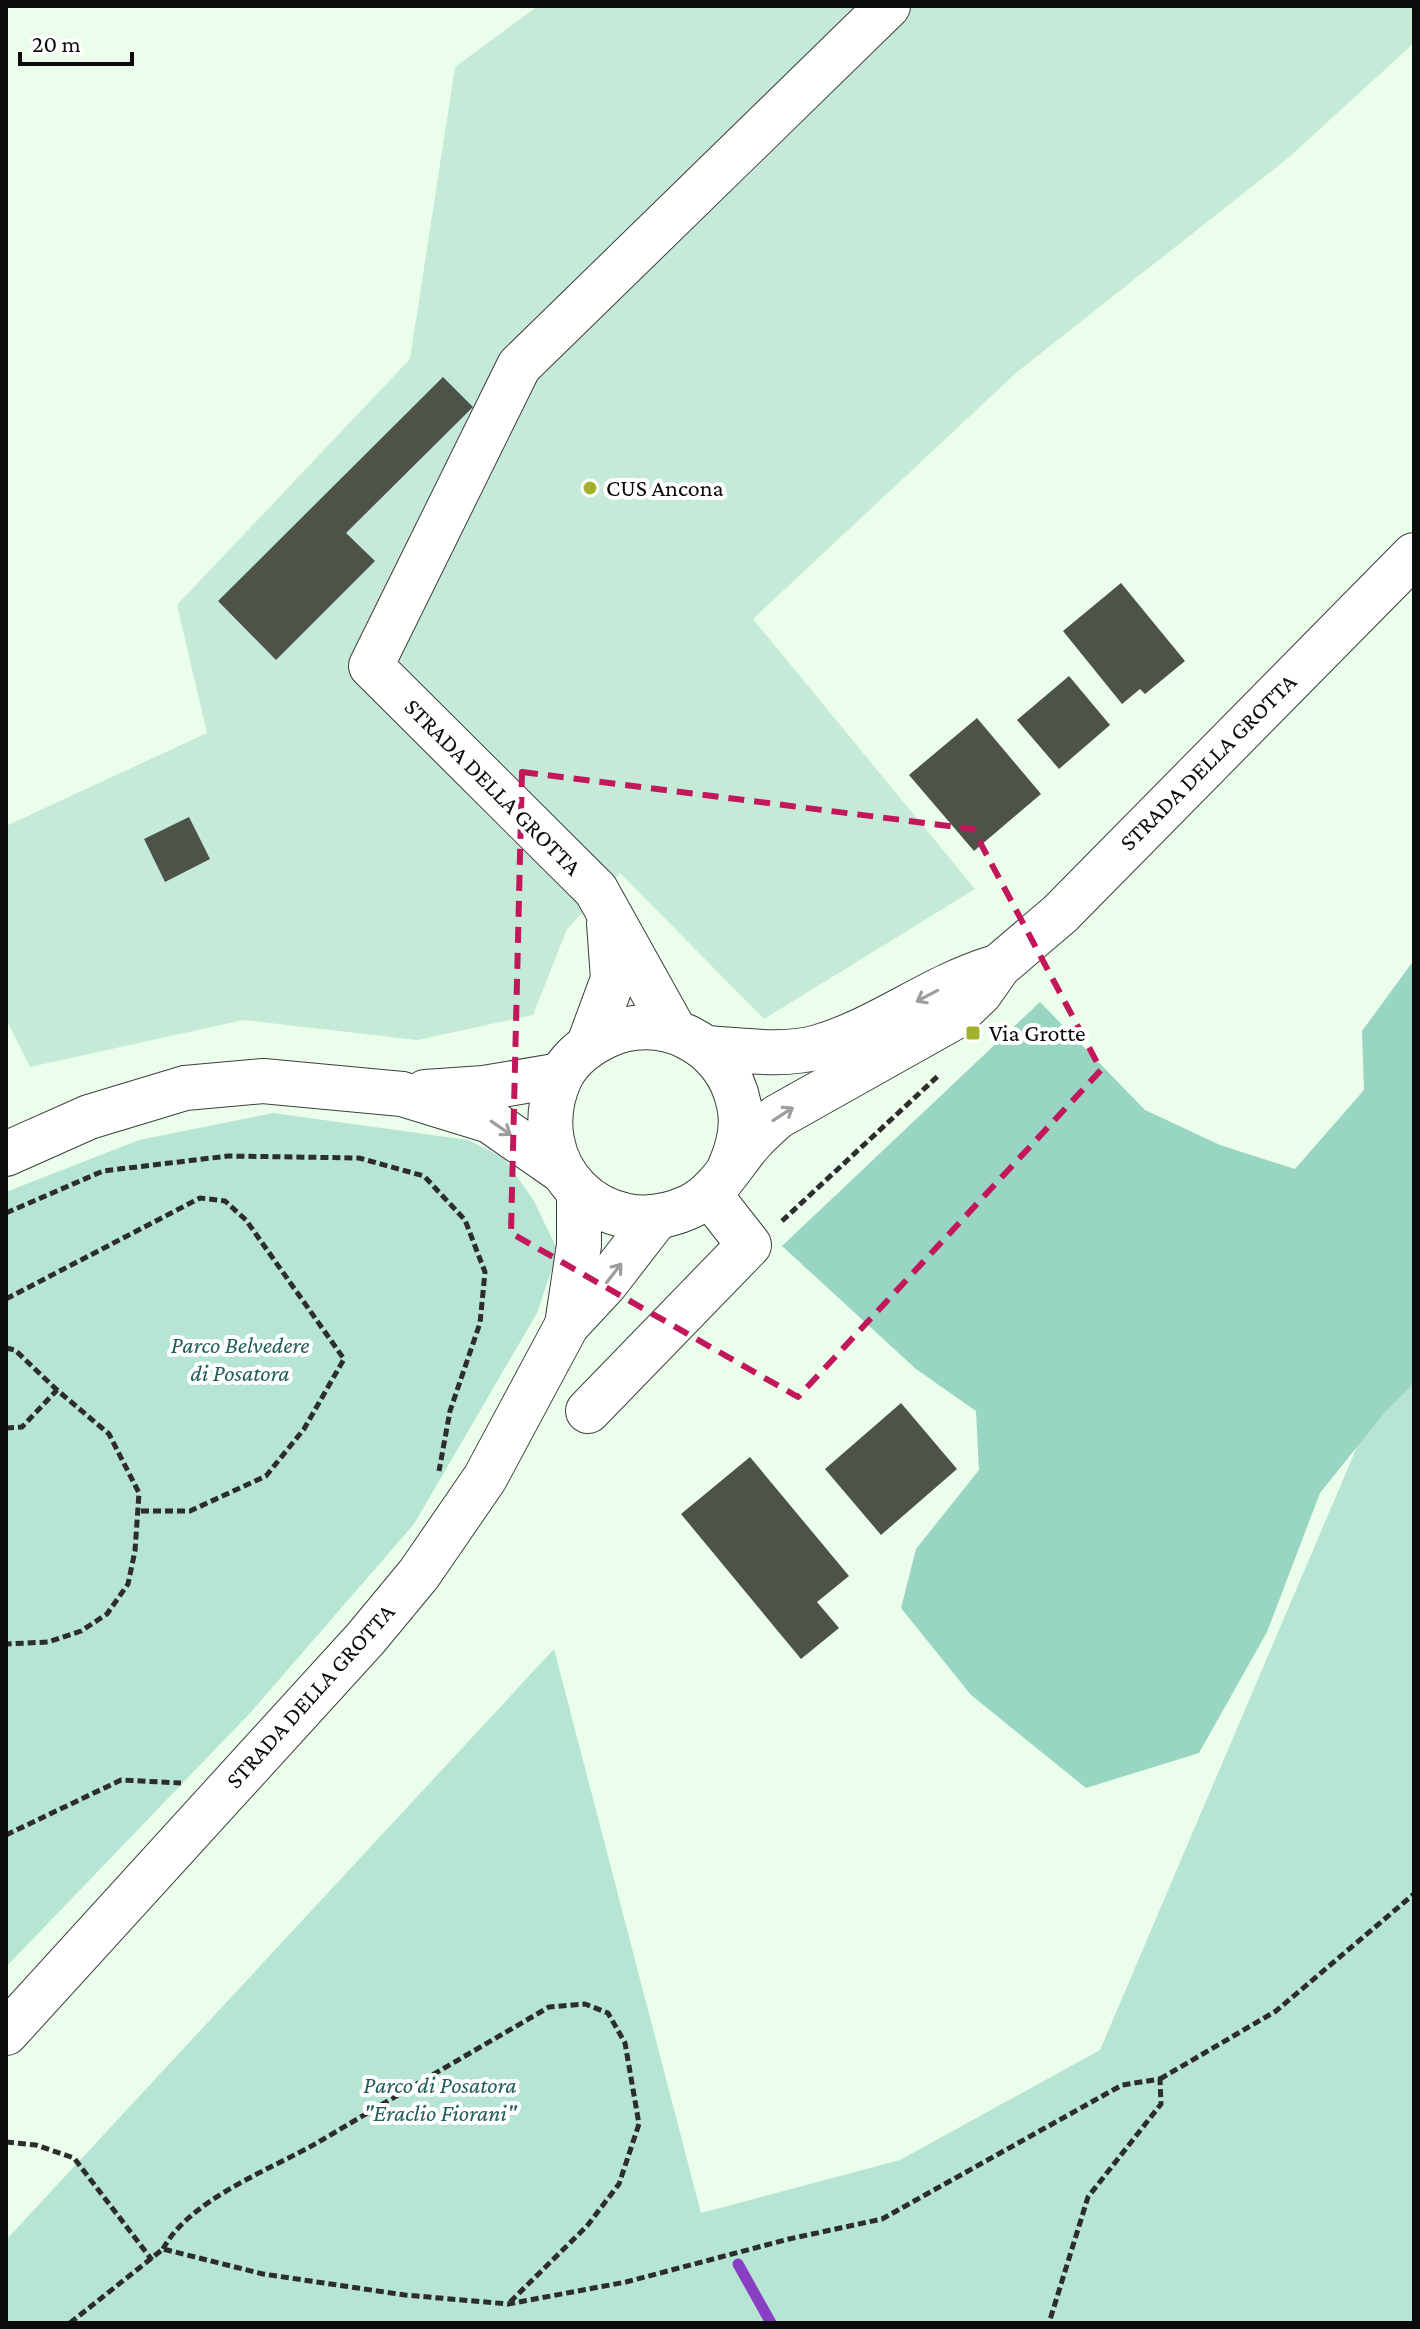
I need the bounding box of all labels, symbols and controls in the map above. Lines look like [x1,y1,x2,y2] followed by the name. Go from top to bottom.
[20,16,132,66] scale bar
[32,30,81,57] text: 20 m
[606,474,724,501] place label: CUS Ancona
[581,479,599,497] marker: CUS Ancona
[1114,668,1302,856] street label: STRADA DELLA GROTTA
[399,693,587,881] street label: STRADA DELLA GROTTA
[916,988,940,1004] one-way arrow
[989,1019,1086,1046] place label: Via Grotte
[964,1024,982,1042] marker: Via Grotte
[771,1106,794,1122] one-way arrow
[490,1120,512,1137] one-way arrow
[605,1263,622,1284] one-way arrow
[171,1331,309,1386] park label: Parco Belvedere di Posatora
[220,1598,400,1793] street label: STRADA DELLA GROTTA
[363,2071,518,2126] park label: Parco di Posatora "Eraclio Fiorani"

